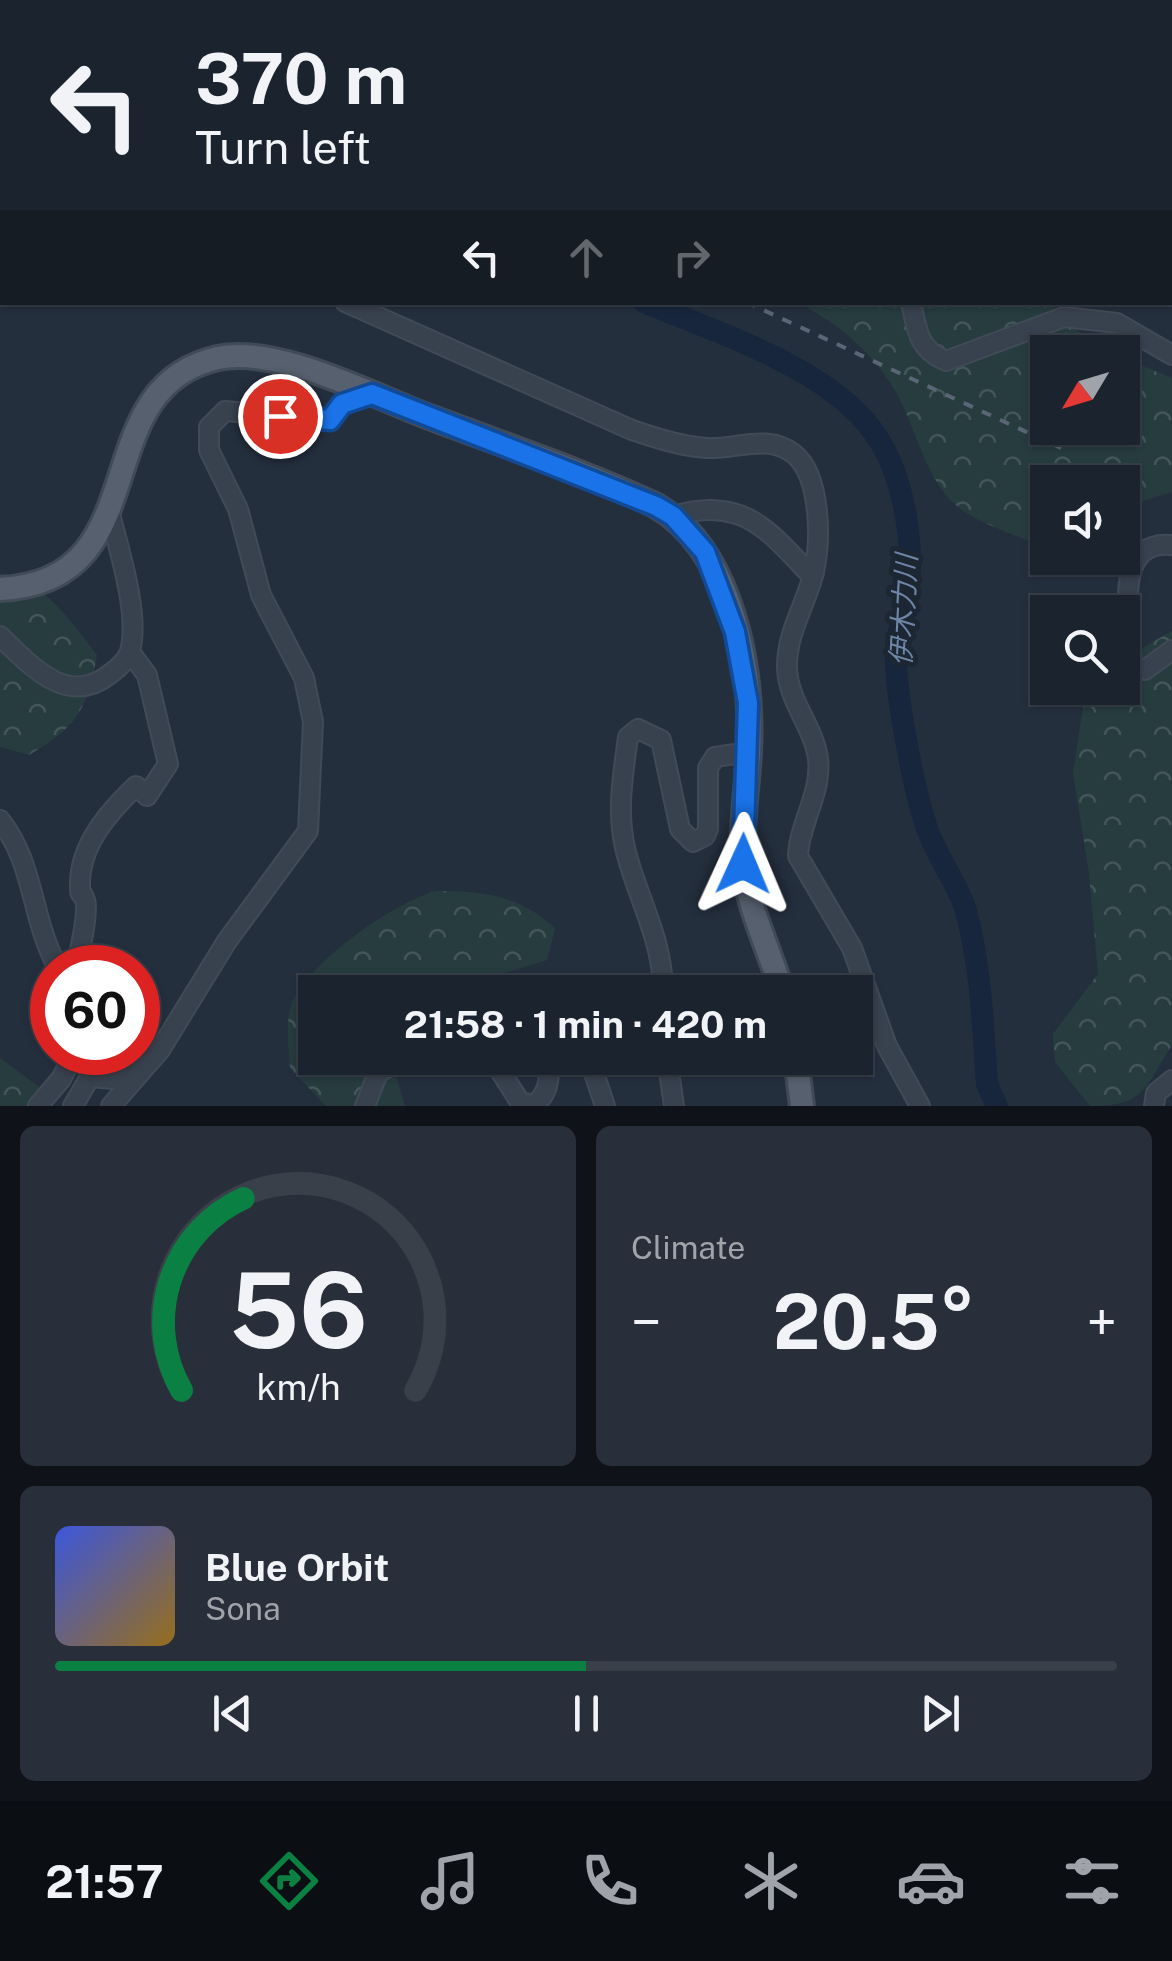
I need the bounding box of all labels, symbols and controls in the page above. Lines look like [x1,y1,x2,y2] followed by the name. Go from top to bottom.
[195,37,407,120] text: 370 m
[30,40,160,170] icon: left
[195,121,371,174] text: Turn left
[454,230,509,285] icon: left
[559,230,614,285] icon: ahead
[664,230,719,285] icon: right
[1030,335,1140,445] north arrow
[1030,335,1140,705] map controls
[238,374,323,459] pin
[253,389,308,444] icon: arrive
[1030,465,1140,575] button: sound
[884,550,923,667] water label: 伊木力川
[1030,595,1140,705] button: search
[691,812,795,916] position arrow
[30,945,160,1075] speed limit sign: 60
[404,1002,767,1047] text: 21:58 · 1 min · 420 m
[631,1229,745,1266] text: Climate
[229,1249,367,1371] text: 56
[773,1278,975,1366] text: 20.5°
[631,1290,662,1354] text: −
[1086,1290,1117,1354] text: +
[256,1366,340,1408] text: km/h
[205,1545,389,1590] text: Blue Orbit
[205,1590,281,1627] text: Sona
[205,1686,260,1741] icon: previous
[559,1686,614,1741] icon: pause
[913,1686,968,1741] icon: next
[254,1846,324,1916] icon: directions
[415,1846,485,1916] icon: music
[575,1846,645,1916] icon: phone
[736,1846,806,1916] icon: climate
[896,1846,966,1916] icon: car
[1057,1846,1127,1916] icon: filters
[45,1855,164,1908] text: 21:57

